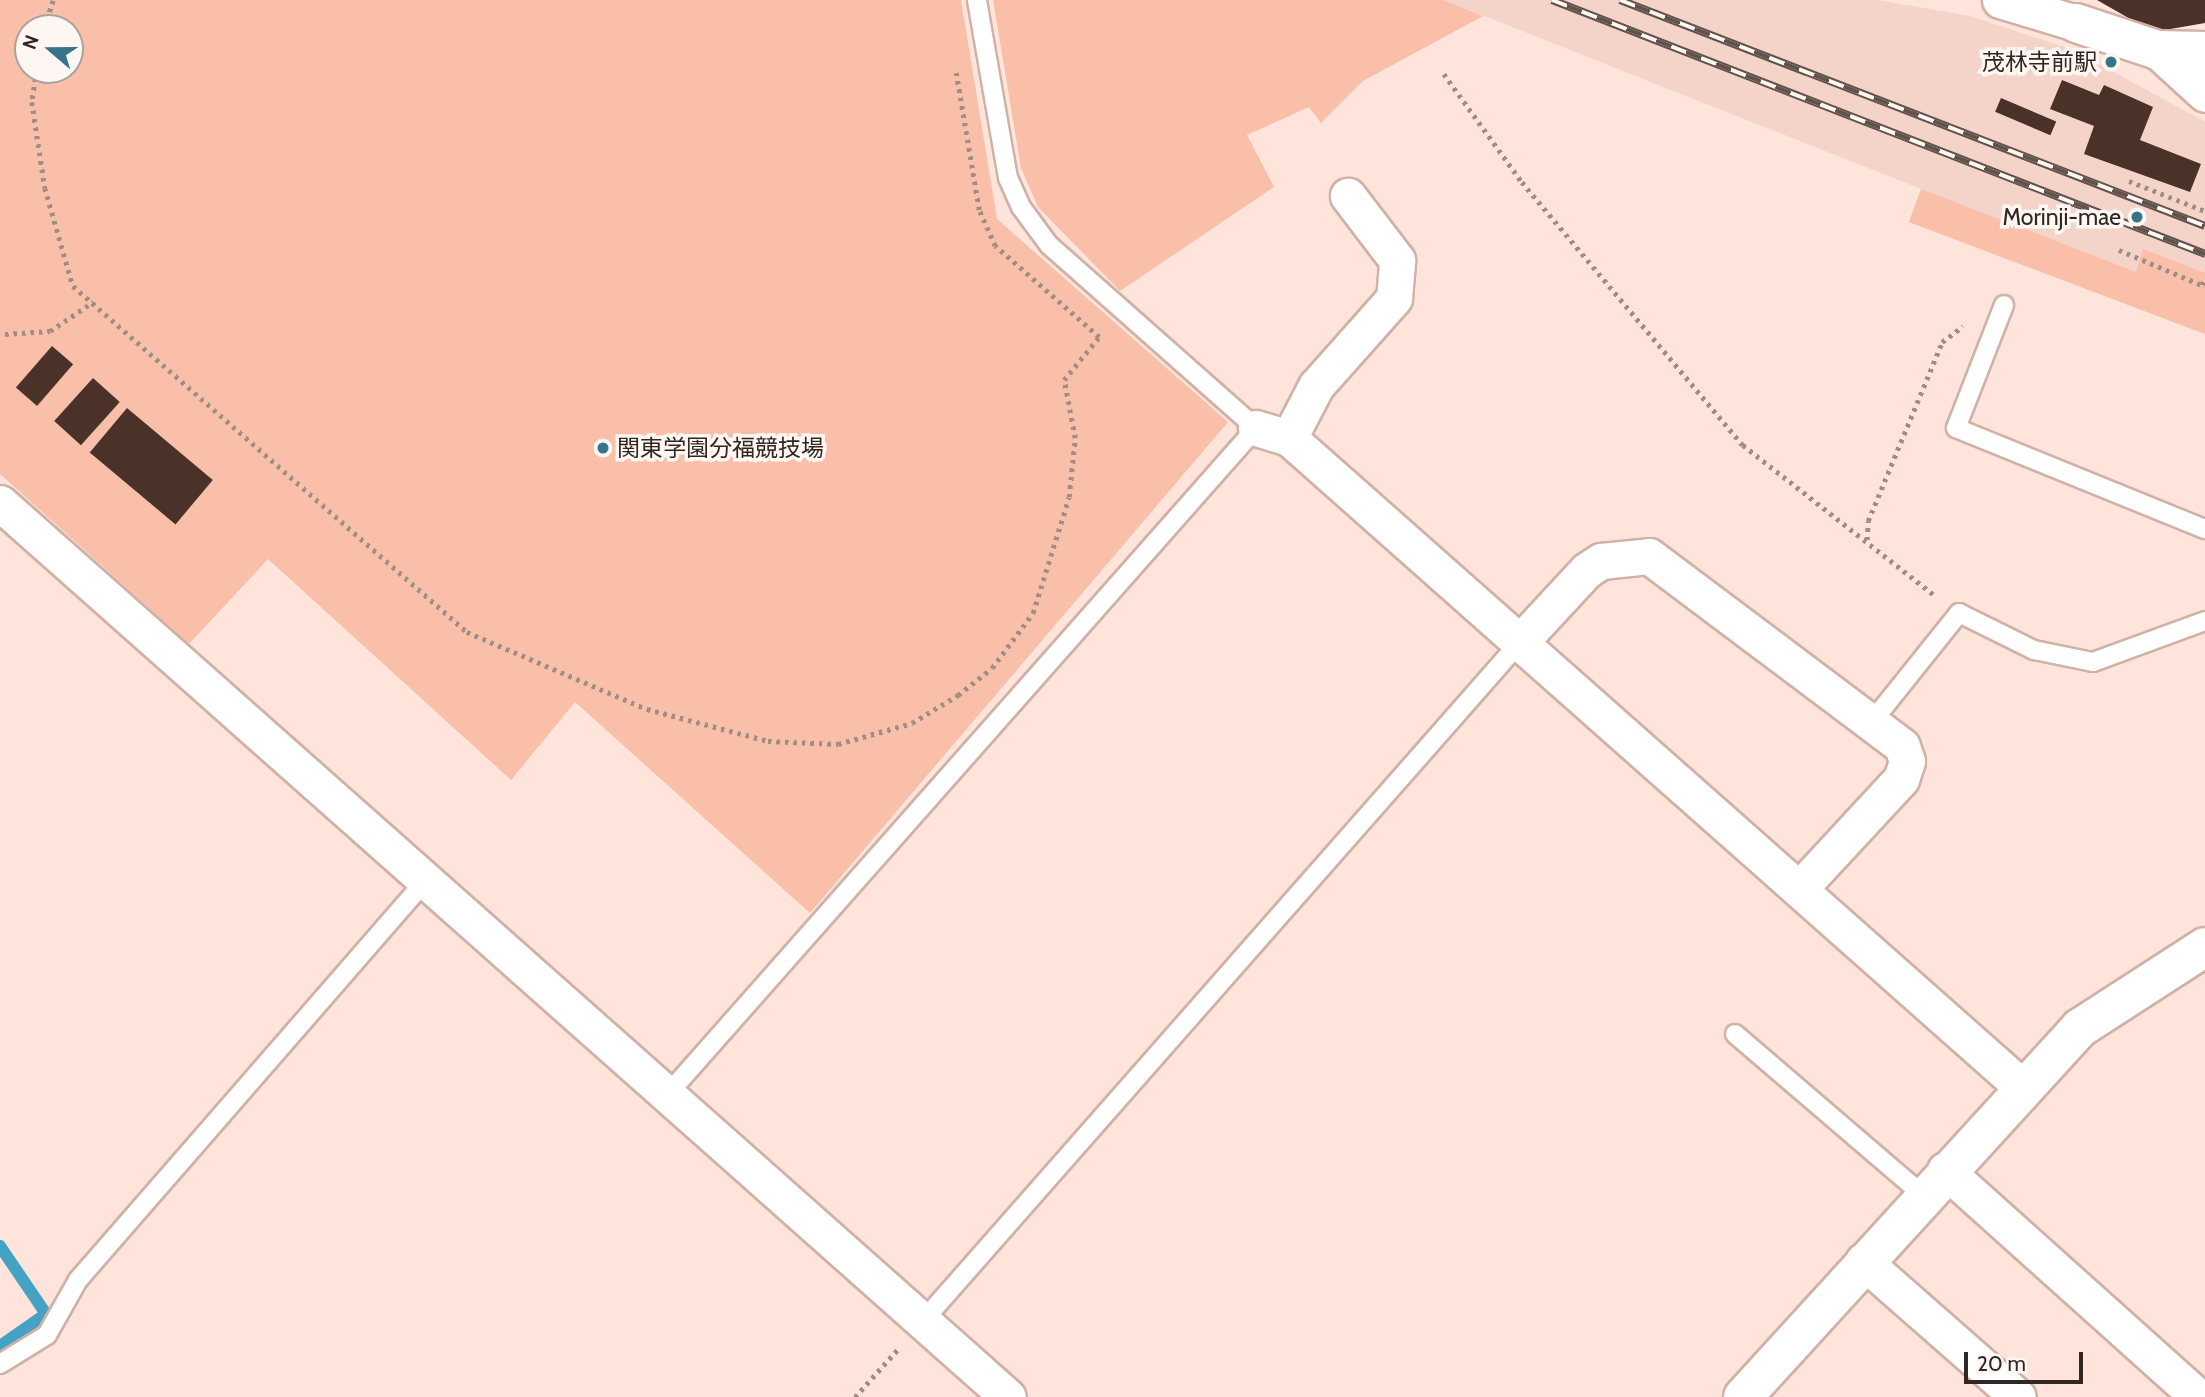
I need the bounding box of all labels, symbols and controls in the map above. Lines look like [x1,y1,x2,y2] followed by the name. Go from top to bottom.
[14,14,84,84] north arrow
[18,32,44,53] text: N
[1982,48,2097,76] place label: 茂林寺前駅
[2103,54,2119,70] marker: 茂林寺前駅
[2002,203,2121,231] place label: Morinji-mae
[2127,207,2147,227] marker: Morinji-mae
[617,434,824,462] place label: 関東学園分福競技場
[595,440,611,456] marker: 関東学園分福競技場
[1967,1338,2086,1382] scale bar
[1977,1351,2026,1376] text: 20 m

